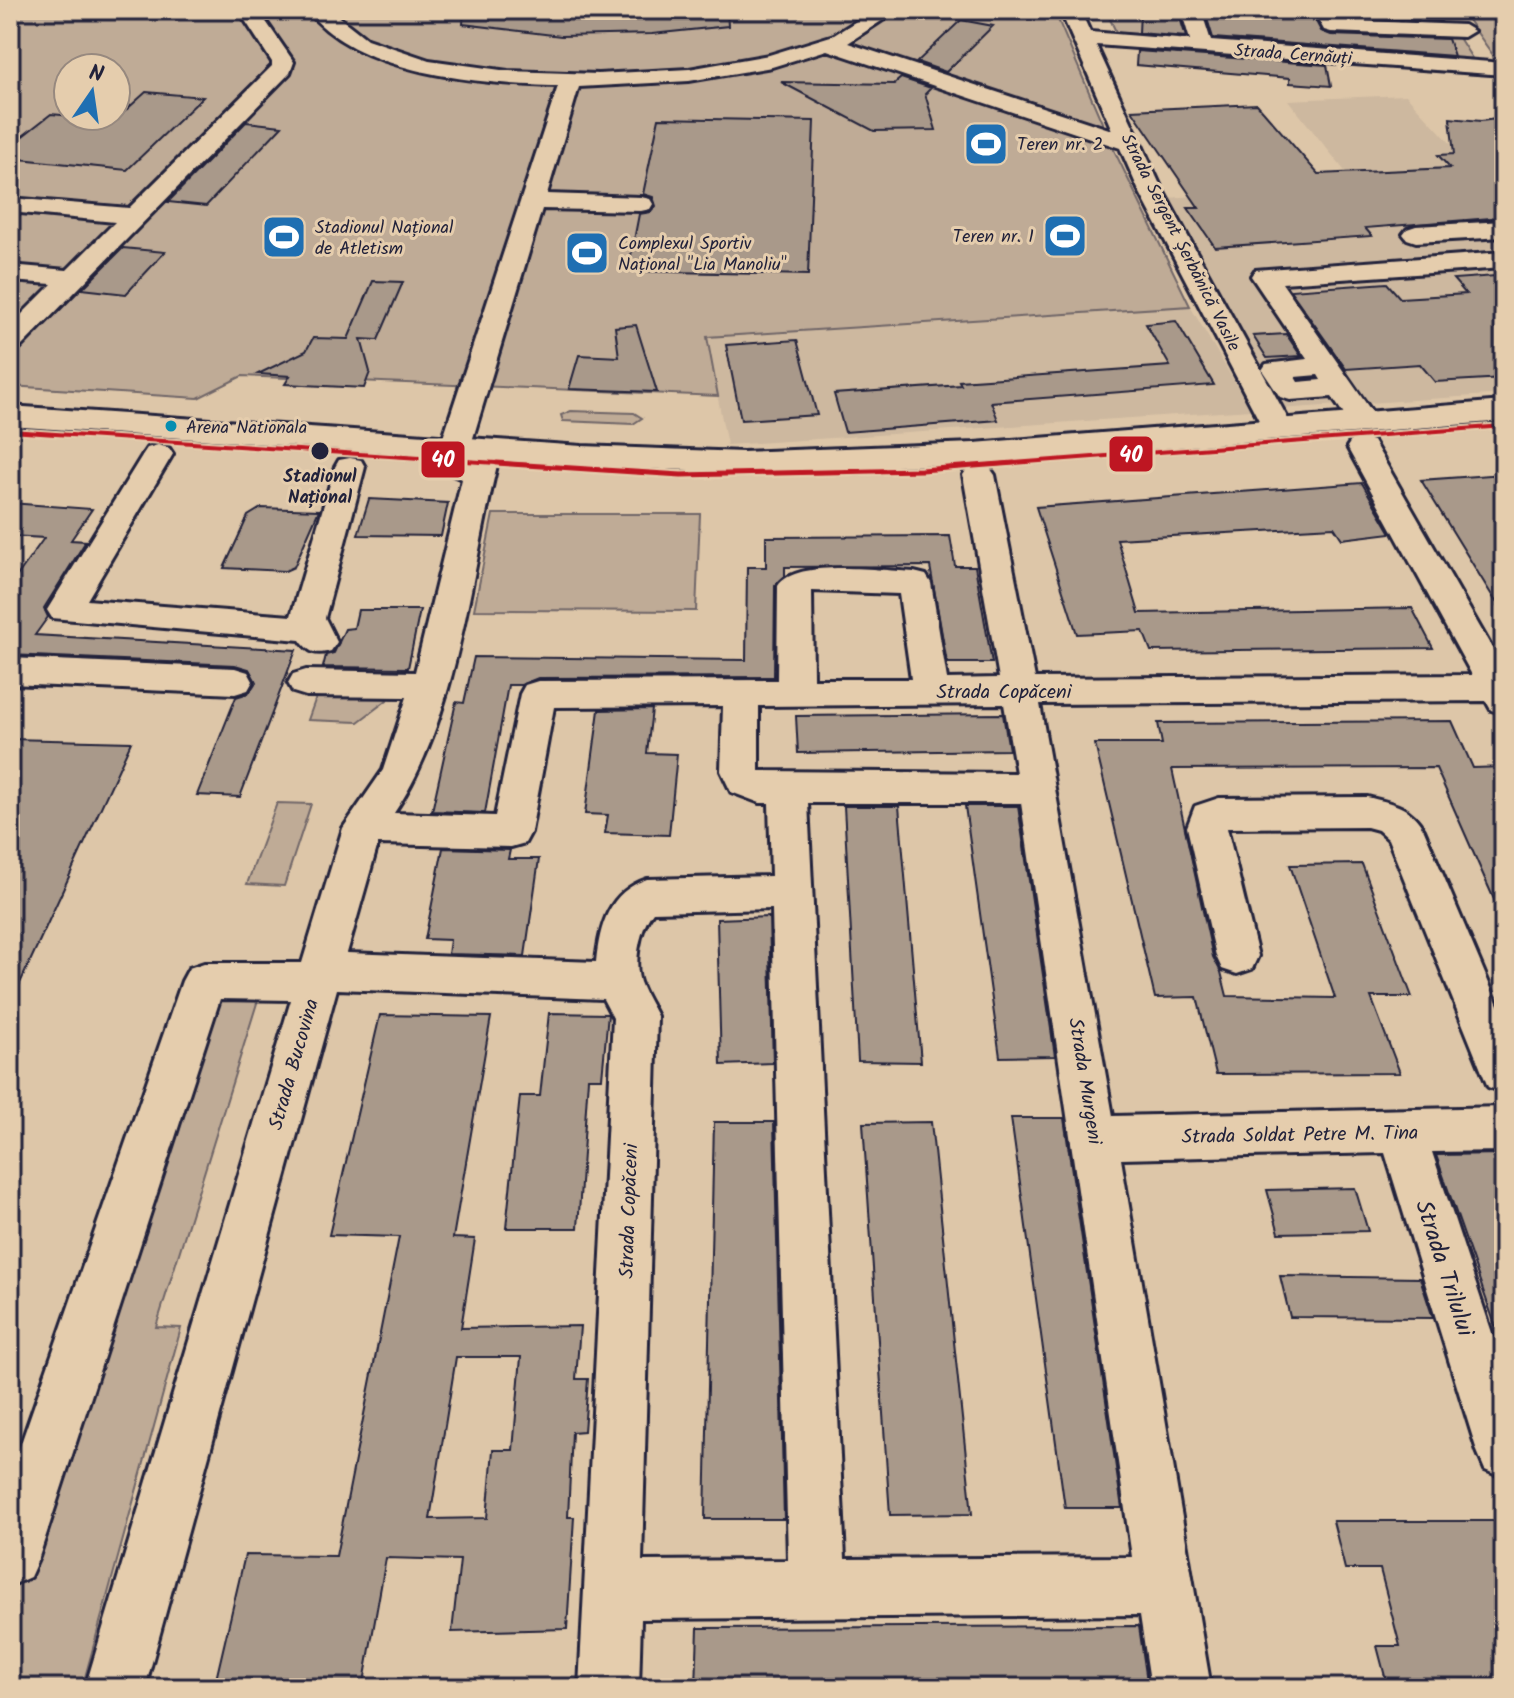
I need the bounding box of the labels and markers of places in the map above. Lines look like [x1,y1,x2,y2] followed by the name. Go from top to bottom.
[962,120,1010,168] sports icon: Teren nr. 2
[1017,131,1103,160] place label: Teren nr. 2
[1041,212,1089,260] sports icon: Teren nr. 1
[260,213,308,261] sports icon: Stadionul Național de Atletism
[315,214,454,264] place label: Stadionul Național de Atletism
[953,223,1034,252] place label: Teren nr. 1
[563,229,611,277] sports icon: Complexul Sportiv Național "Lia Manoliu"
[618,230,787,280] place label: Complexul Sportiv Național "Lia Manoliu"
[186,414,307,443] place label: Arena Nationala
[163,418,179,434] marker: Arena Nationala
[309,440,331,462] marker: Stadionul Național
[283,463,357,513] place label: Stadionul Național

